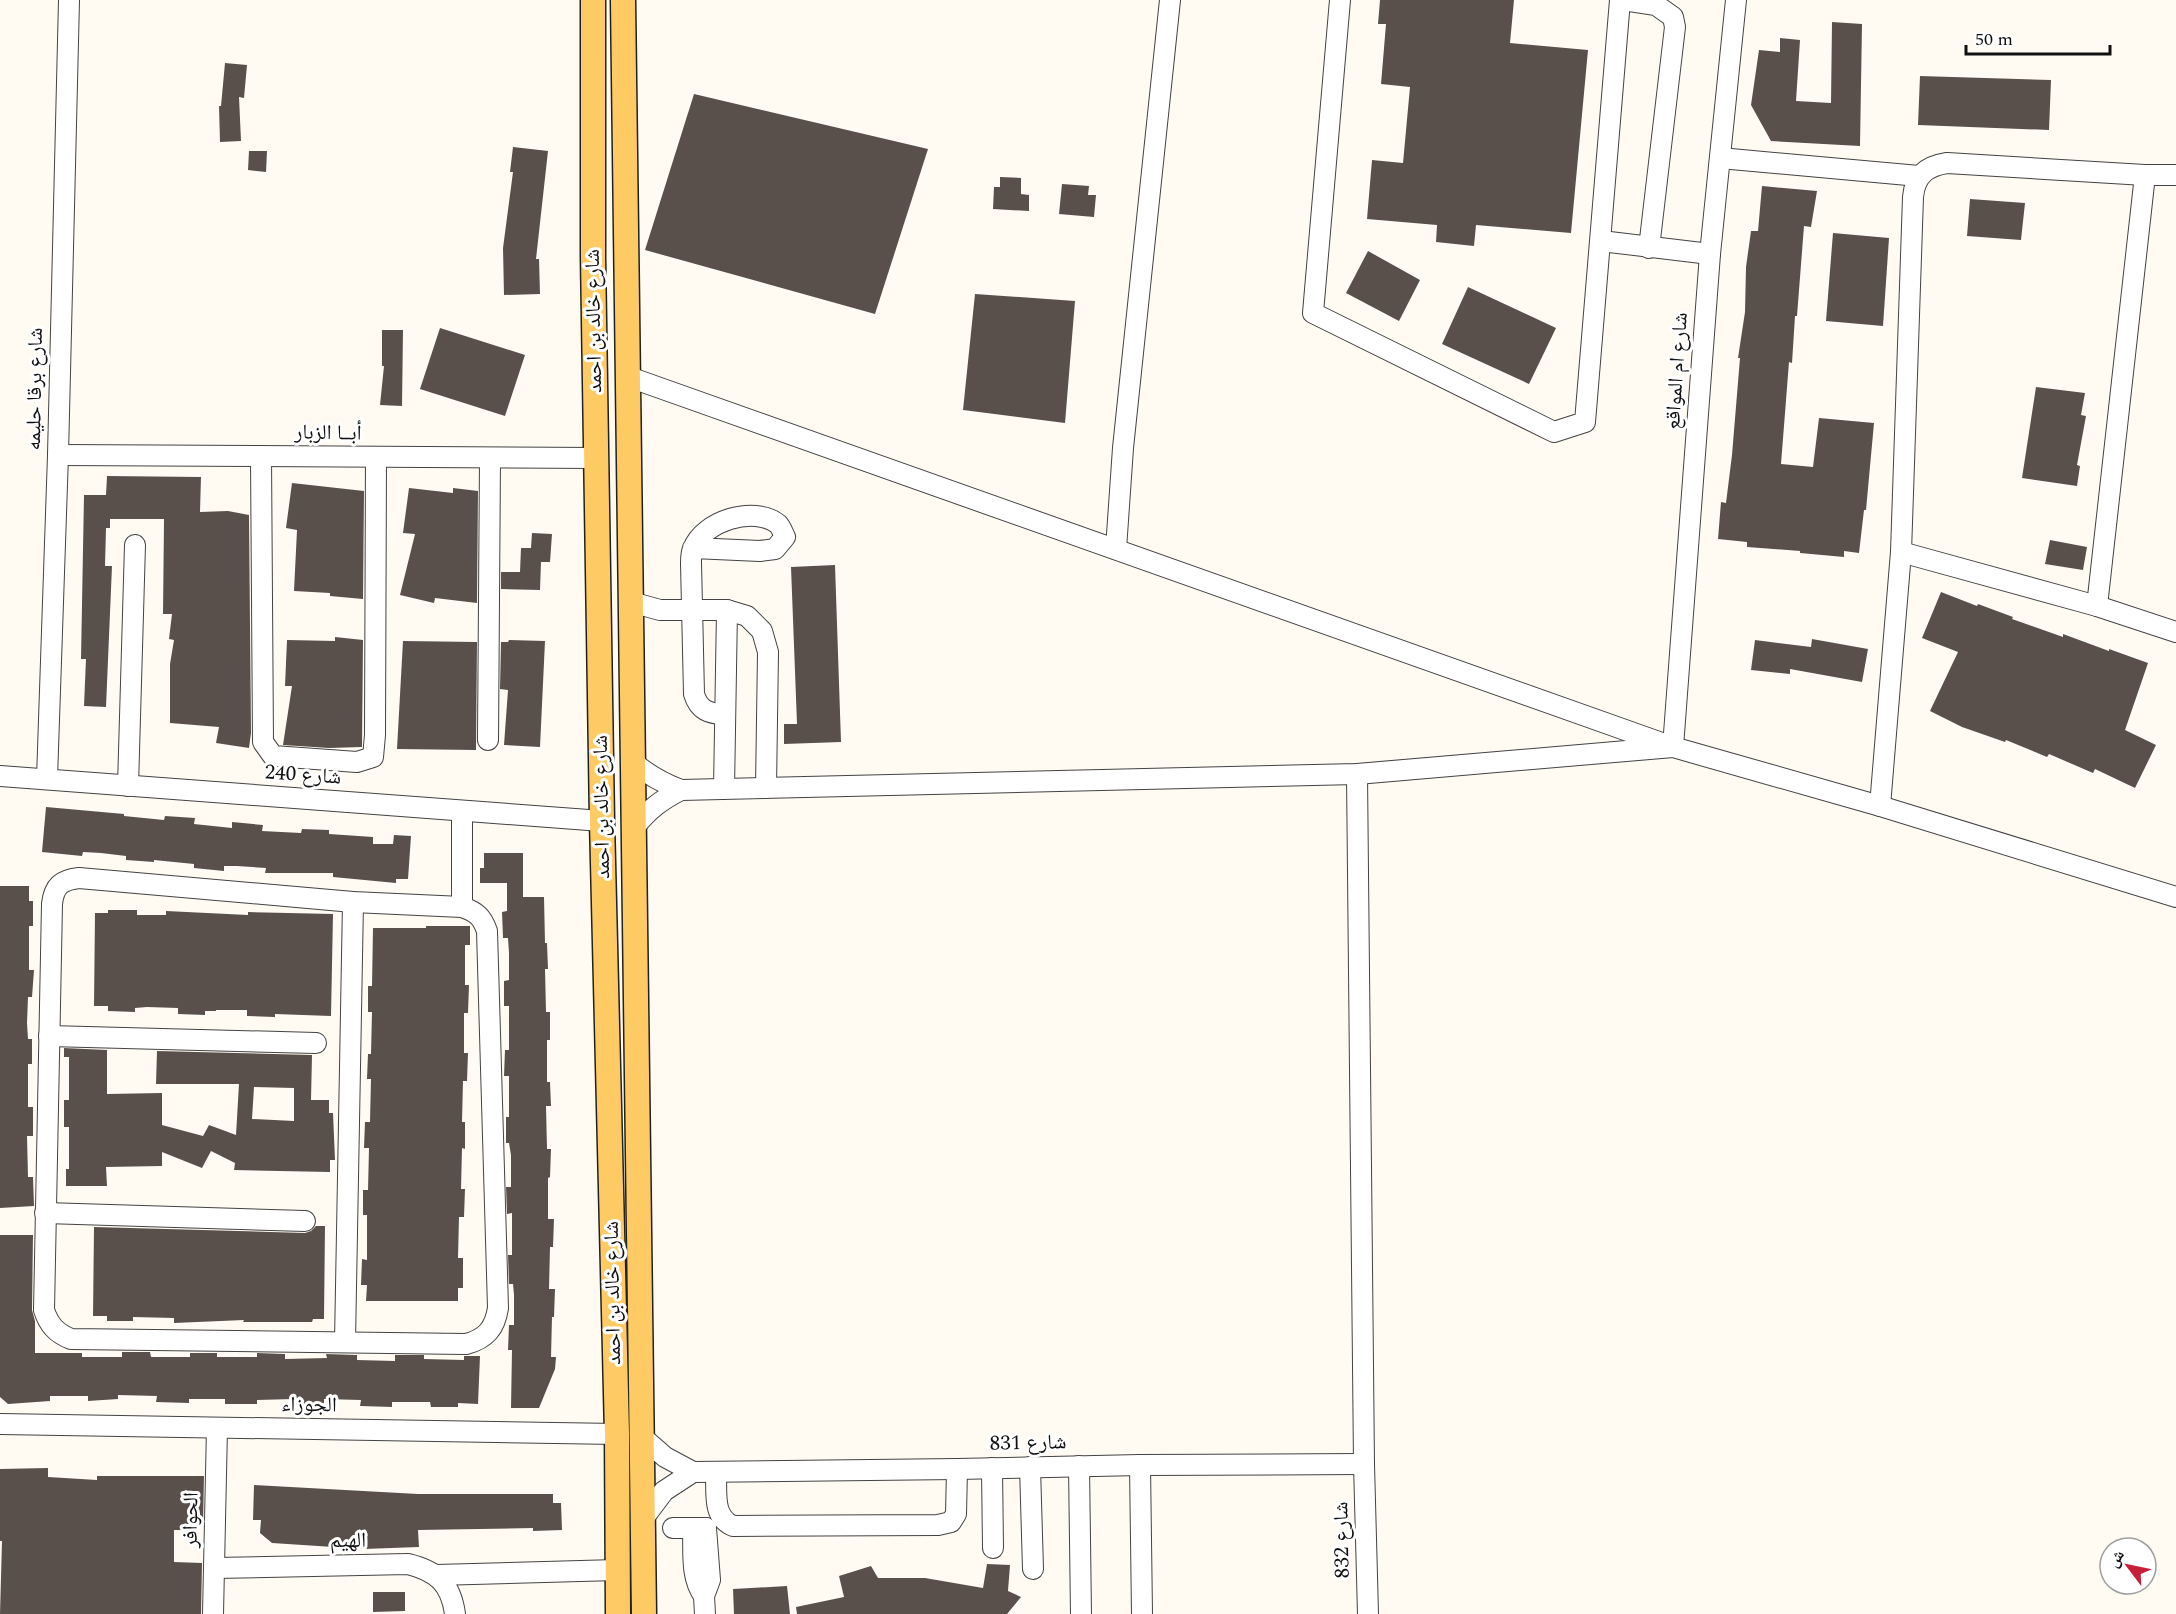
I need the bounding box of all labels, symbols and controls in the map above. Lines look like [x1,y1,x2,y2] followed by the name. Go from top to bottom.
[1966,18,2110,56] scale bar
[1975,26,2013,53] text: 50 m
[577,249,611,393] street label: شارع خالد بن احمد
[1657,311,1697,431] street label: شارع ام المواقع
[18,327,52,451] street label: شارع برقا حليمه
[293,416,362,450] street label: أبــا الزبار
[585,735,619,879] street label: شارع خالد بن احمد
[264,756,342,794] street label: شارع 240
[596,1221,630,1365] street label: شارع خالد بن احمد
[281,1389,337,1421] street label: الجوزاء
[989,1426,1067,1460] street label: شارع 831
[174,1492,207,1549] street label: الحوافر
[1325,1501,1359,1579] street label: شارع 832
[330,1525,366,1557] street label: الهيم
[2098,1536,2158,1596] north arrow
[2101,1545,2131,1572] text: ش

